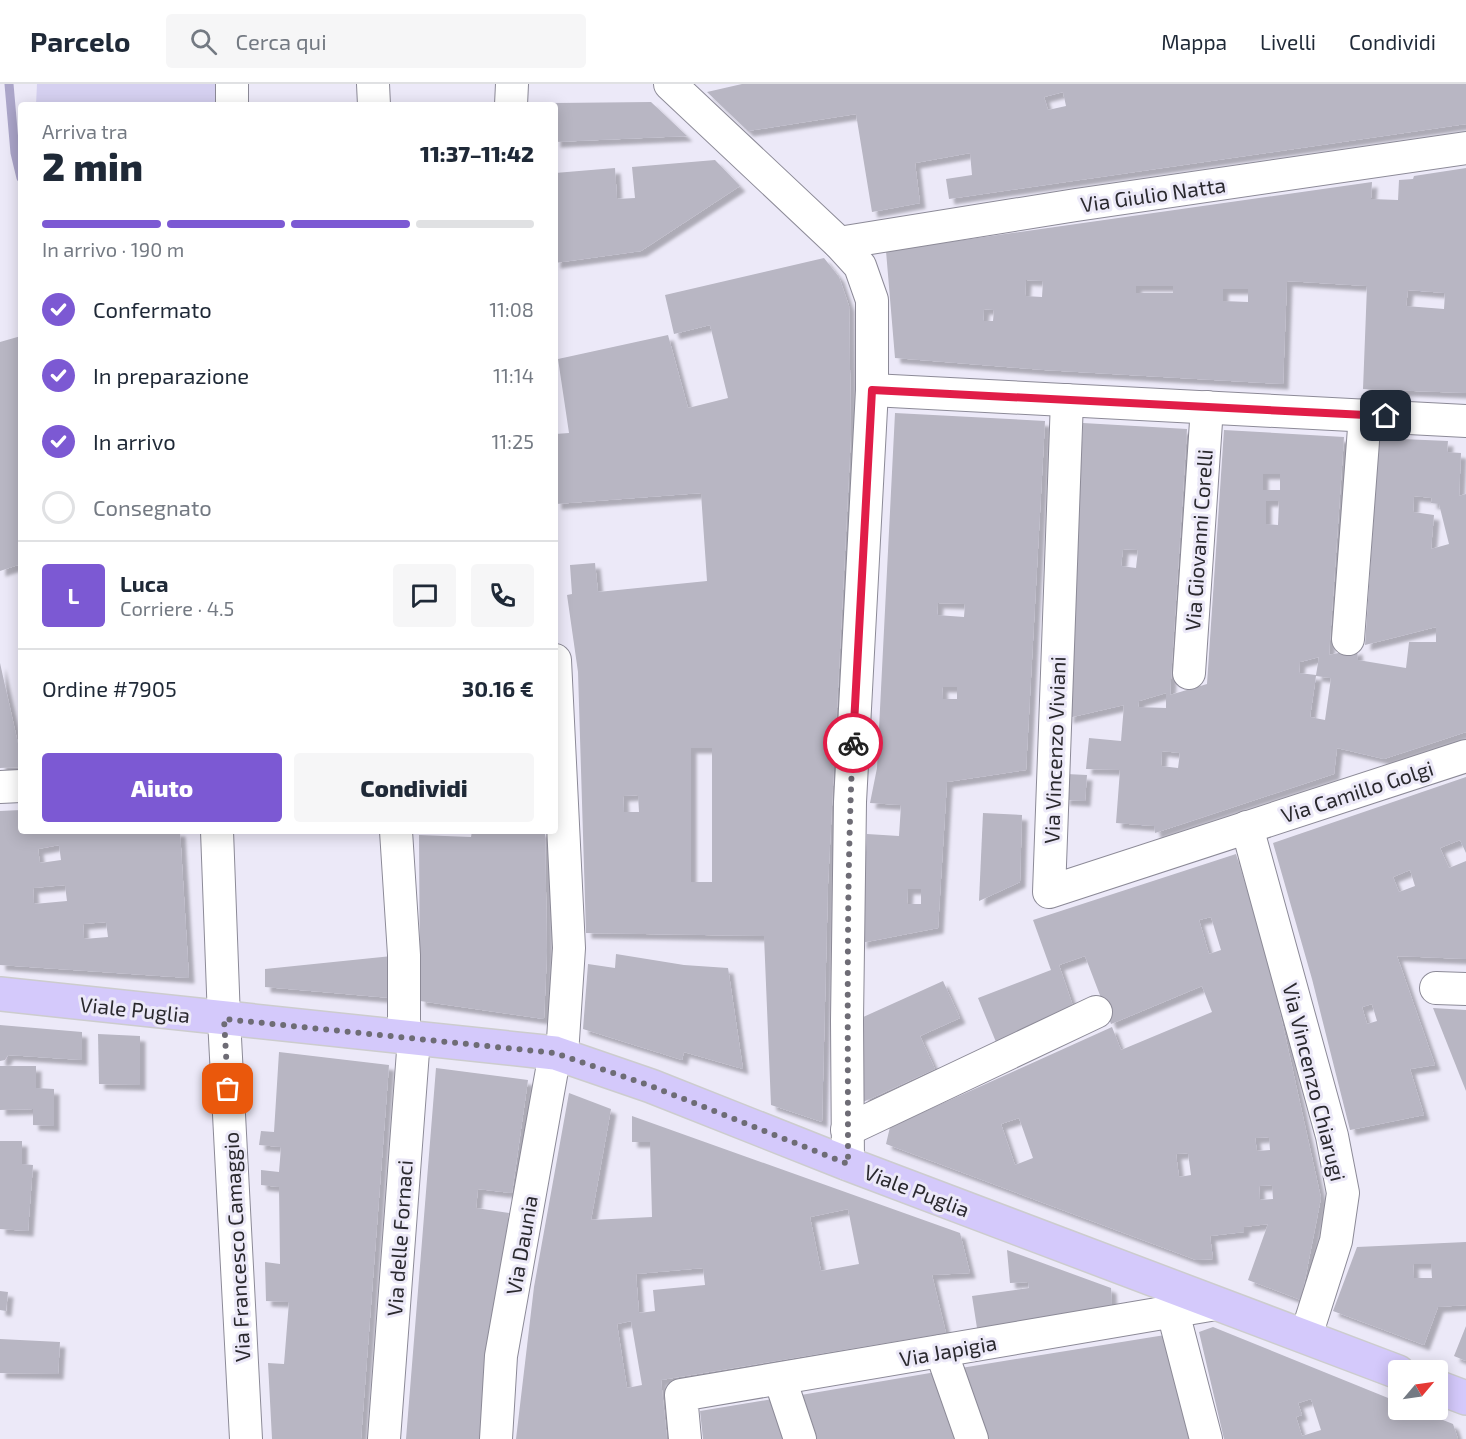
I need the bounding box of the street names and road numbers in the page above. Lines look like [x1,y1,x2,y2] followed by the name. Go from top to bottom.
[1079,171,1227,217] street label: Via Giulio Natta
[1179,448,1217,632] street label: Via Giovanni Corelli
[1038,656,1070,844] street label: Via Vincenzo Viviani
[1278,755,1436,827] street label: Via Camillo Golgi
[1278,980,1352,1184] street label: Via Vincenzo Chiarugi
[79,991,191,1027] street label: Viale Puglia
[217,1131,255,1363] street label: Via Francesco Camaggio
[861,1158,973,1222] street label: Viale Puglia
[381,1159,417,1317] street label: Via delle Fornaci
[500,1193,542,1297] street label: Via Daunia
[897,1329,999,1371] street label: Via Japigia

